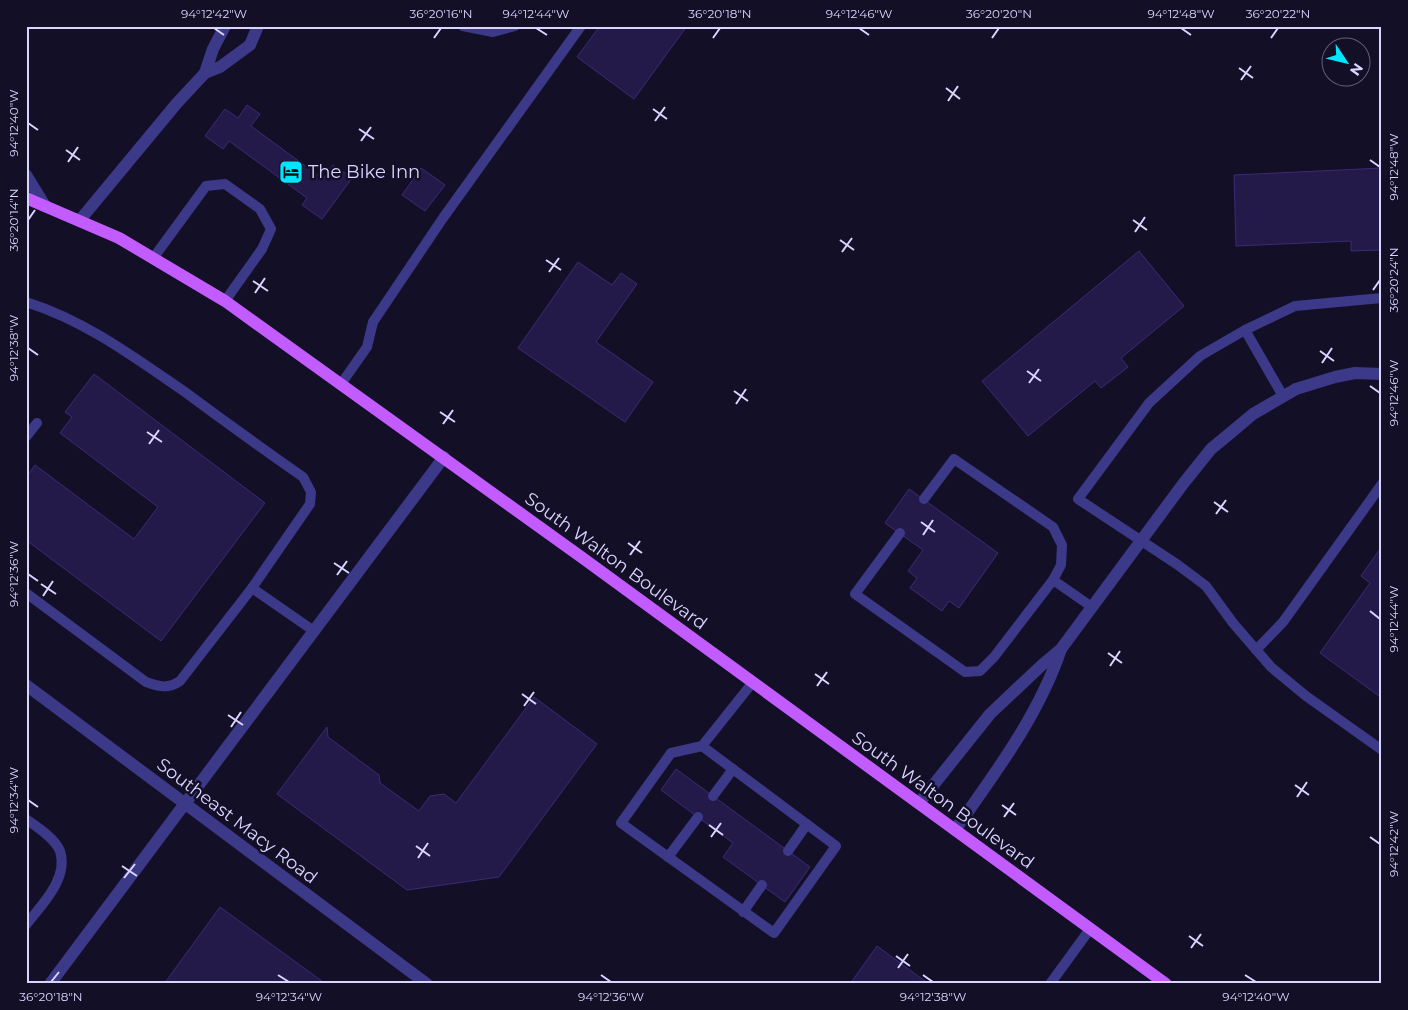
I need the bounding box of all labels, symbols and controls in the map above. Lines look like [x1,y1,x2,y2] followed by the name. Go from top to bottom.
[181,6,247,21] text: 94°12'42"W
[410,6,472,21] text: 36°20'16"N
[503,6,569,21] text: 94°12'44"W
[688,6,752,21] text: 36°20'18"N
[826,6,892,21] text: 94°12'46"W
[966,6,1032,21] text: 36°20'20"N
[1147,6,1215,21] text: 94°12'48"W
[1246,6,1310,21] text: 36°20'22"N
[1320,38,1370,88] north arrow
[1346,60,1367,79] text: N
[6,89,21,157] text: 94°12'40"W
[1386,133,1401,201] text: 94°12'48"W
[278,159,304,185] hotel icon: The Bike Inn
[308,161,420,183] place label: The Bike Inn
[6,188,21,252] text: 36°20'14"N
[1386,247,1401,313] text: 36°20'24"N
[6,315,21,381] text: 94°12'38"W
[1386,360,1401,426] text: 94°12'46"W
[521,487,711,635] street label: South Walton Boulevard
[6,541,21,607] text: 94°12'36"W
[1386,586,1401,652] text: 94°12'44"W
[848,726,1038,874] street label: South Walton Boulevard
[152,753,322,889] street label: Southeast Macy Road
[6,767,21,833] text: 94°12'34"W
[1386,811,1401,877] text: 94°12'42"W
[19,989,83,1004] text: 36°20'18"N
[256,989,322,1004] text: 94°12'34"W
[578,989,644,1004] text: 94°12'36"W
[900,989,966,1004] text: 94°12'38"W
[1222,989,1290,1004] text: 94°12'40"W

